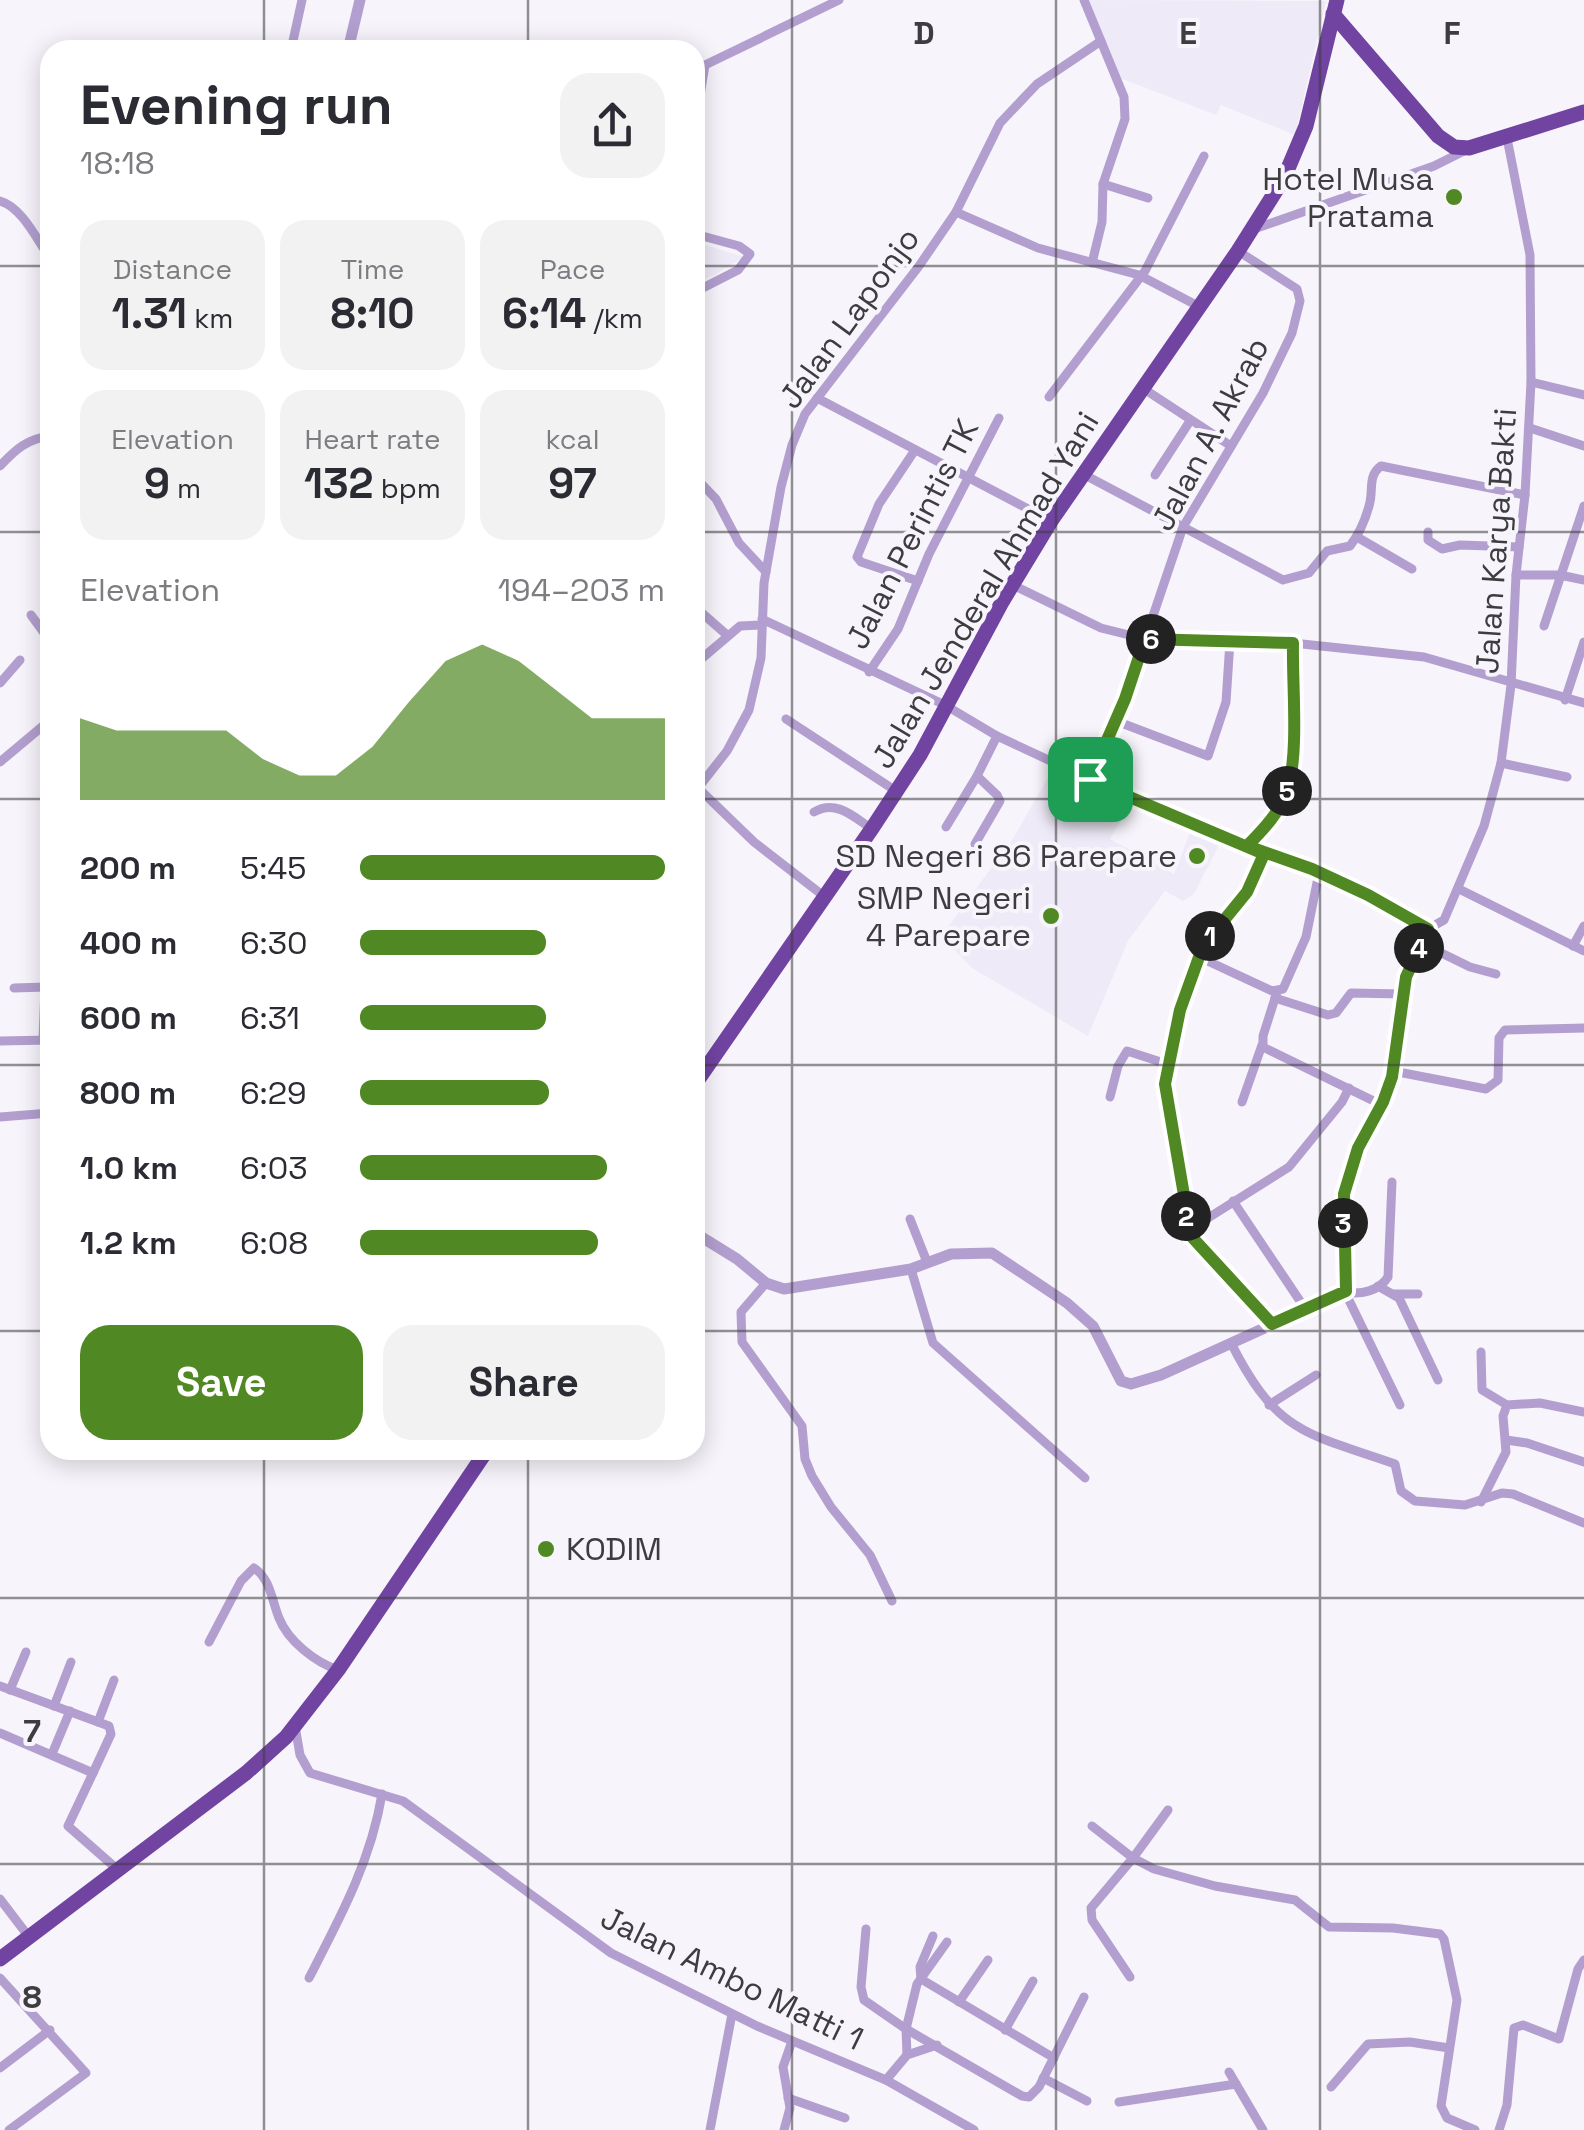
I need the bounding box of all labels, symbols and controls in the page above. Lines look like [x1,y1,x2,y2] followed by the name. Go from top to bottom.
[913,13,935,53] text: D
[1179,13,1197,53] text: E
[1443,13,1461,53] text: F
[80,70,393,140] text: Evening run
[560,73,665,178] button: share
[80,143,155,183] text: 18:18
[1262,159,1434,236] place label: Hotel Musa Pratama
[1443,186,1465,208] marker: Hotel Musa Pratama
[770,220,928,416] street label: Jalan Laponjo
[113,251,232,287] text: Distance
[341,251,404,287] text: Time
[540,251,605,287] text: Pace
[112,287,187,340] text: 1.31
[331,287,414,340] text: 8:10
[502,287,586,340] text: 6:14
[187,300,233,336] text: km
[586,300,643,336] text: /km
[1142,331,1278,537] street label: Jalan A. Akrab
[863,404,1107,776] street label: Jalan Jenderal Ahmad Yani
[1467,407,1525,675] street label: Jalan Karya Bakti
[837,412,987,656] street label: Jalan Perintis TK
[111,421,234,457] text: Elevation
[305,421,440,457] text: Heart rate
[545,421,600,457] text: kcal
[144,457,170,510] text: 9
[304,457,374,510] text: 132
[548,457,597,510] text: 97
[170,470,201,506] text: m
[374,470,441,506] text: bpm
[80,570,220,610] text: Elevation
[498,570,665,610] text: 194–203 m
[1126,614,1176,664] pin: 6
[1142,621,1160,657] text: 6
[1048,737,1133,822] pin
[1063,752,1118,807] icon: arrive
[1262,766,1312,816] pin: 5
[1279,773,1295,809] text: 5
[835,836,1177,876] place label: SD Negeri 86 Parepare
[1186,845,1208,867] marker: SD Negeri 86 Parepare
[80,848,176,888] text: 200 m
[240,848,306,888] text: 5:45
[857,878,1031,955] place label: SMP Negeri 4 Parepare
[1040,905,1062,927] marker: SMP Negeri 4 Parepare
[1185,911,1235,961] pin: 1
[1204,918,1216,954] text: 1
[80,923,177,963] text: 400 m
[240,923,308,963] text: 6:30
[1394,923,1444,973] pin: 4
[1410,930,1428,966] text: 4
[80,998,177,1038] text: 600 m
[240,998,300,1038] text: 6:31
[80,1073,176,1113] text: 800 m
[240,1073,306,1113] text: 6:29
[80,1148,178,1188] text: 1.0 km
[240,1148,308,1188] text: 6:03
[1161,1191,1211,1241] pin: 2
[1178,1198,1194,1234] text: 2
[1318,1198,1368,1248] pin: 3
[1334,1205,1352,1241] text: 3
[80,1223,177,1263] text: 1.2 km
[240,1223,308,1263] text: 6:08
[80,1325,363,1440] button: Save
[383,1325,665,1440] button: Share
[566,1529,662,1569] place label: KODIM
[535,1538,557,1560] marker: KODIM
[23,1711,41,1751] text: 7
[594,1897,870,2059] street label: Jalan Ambo Matti 1
[22,1977,42,2017] text: 8

